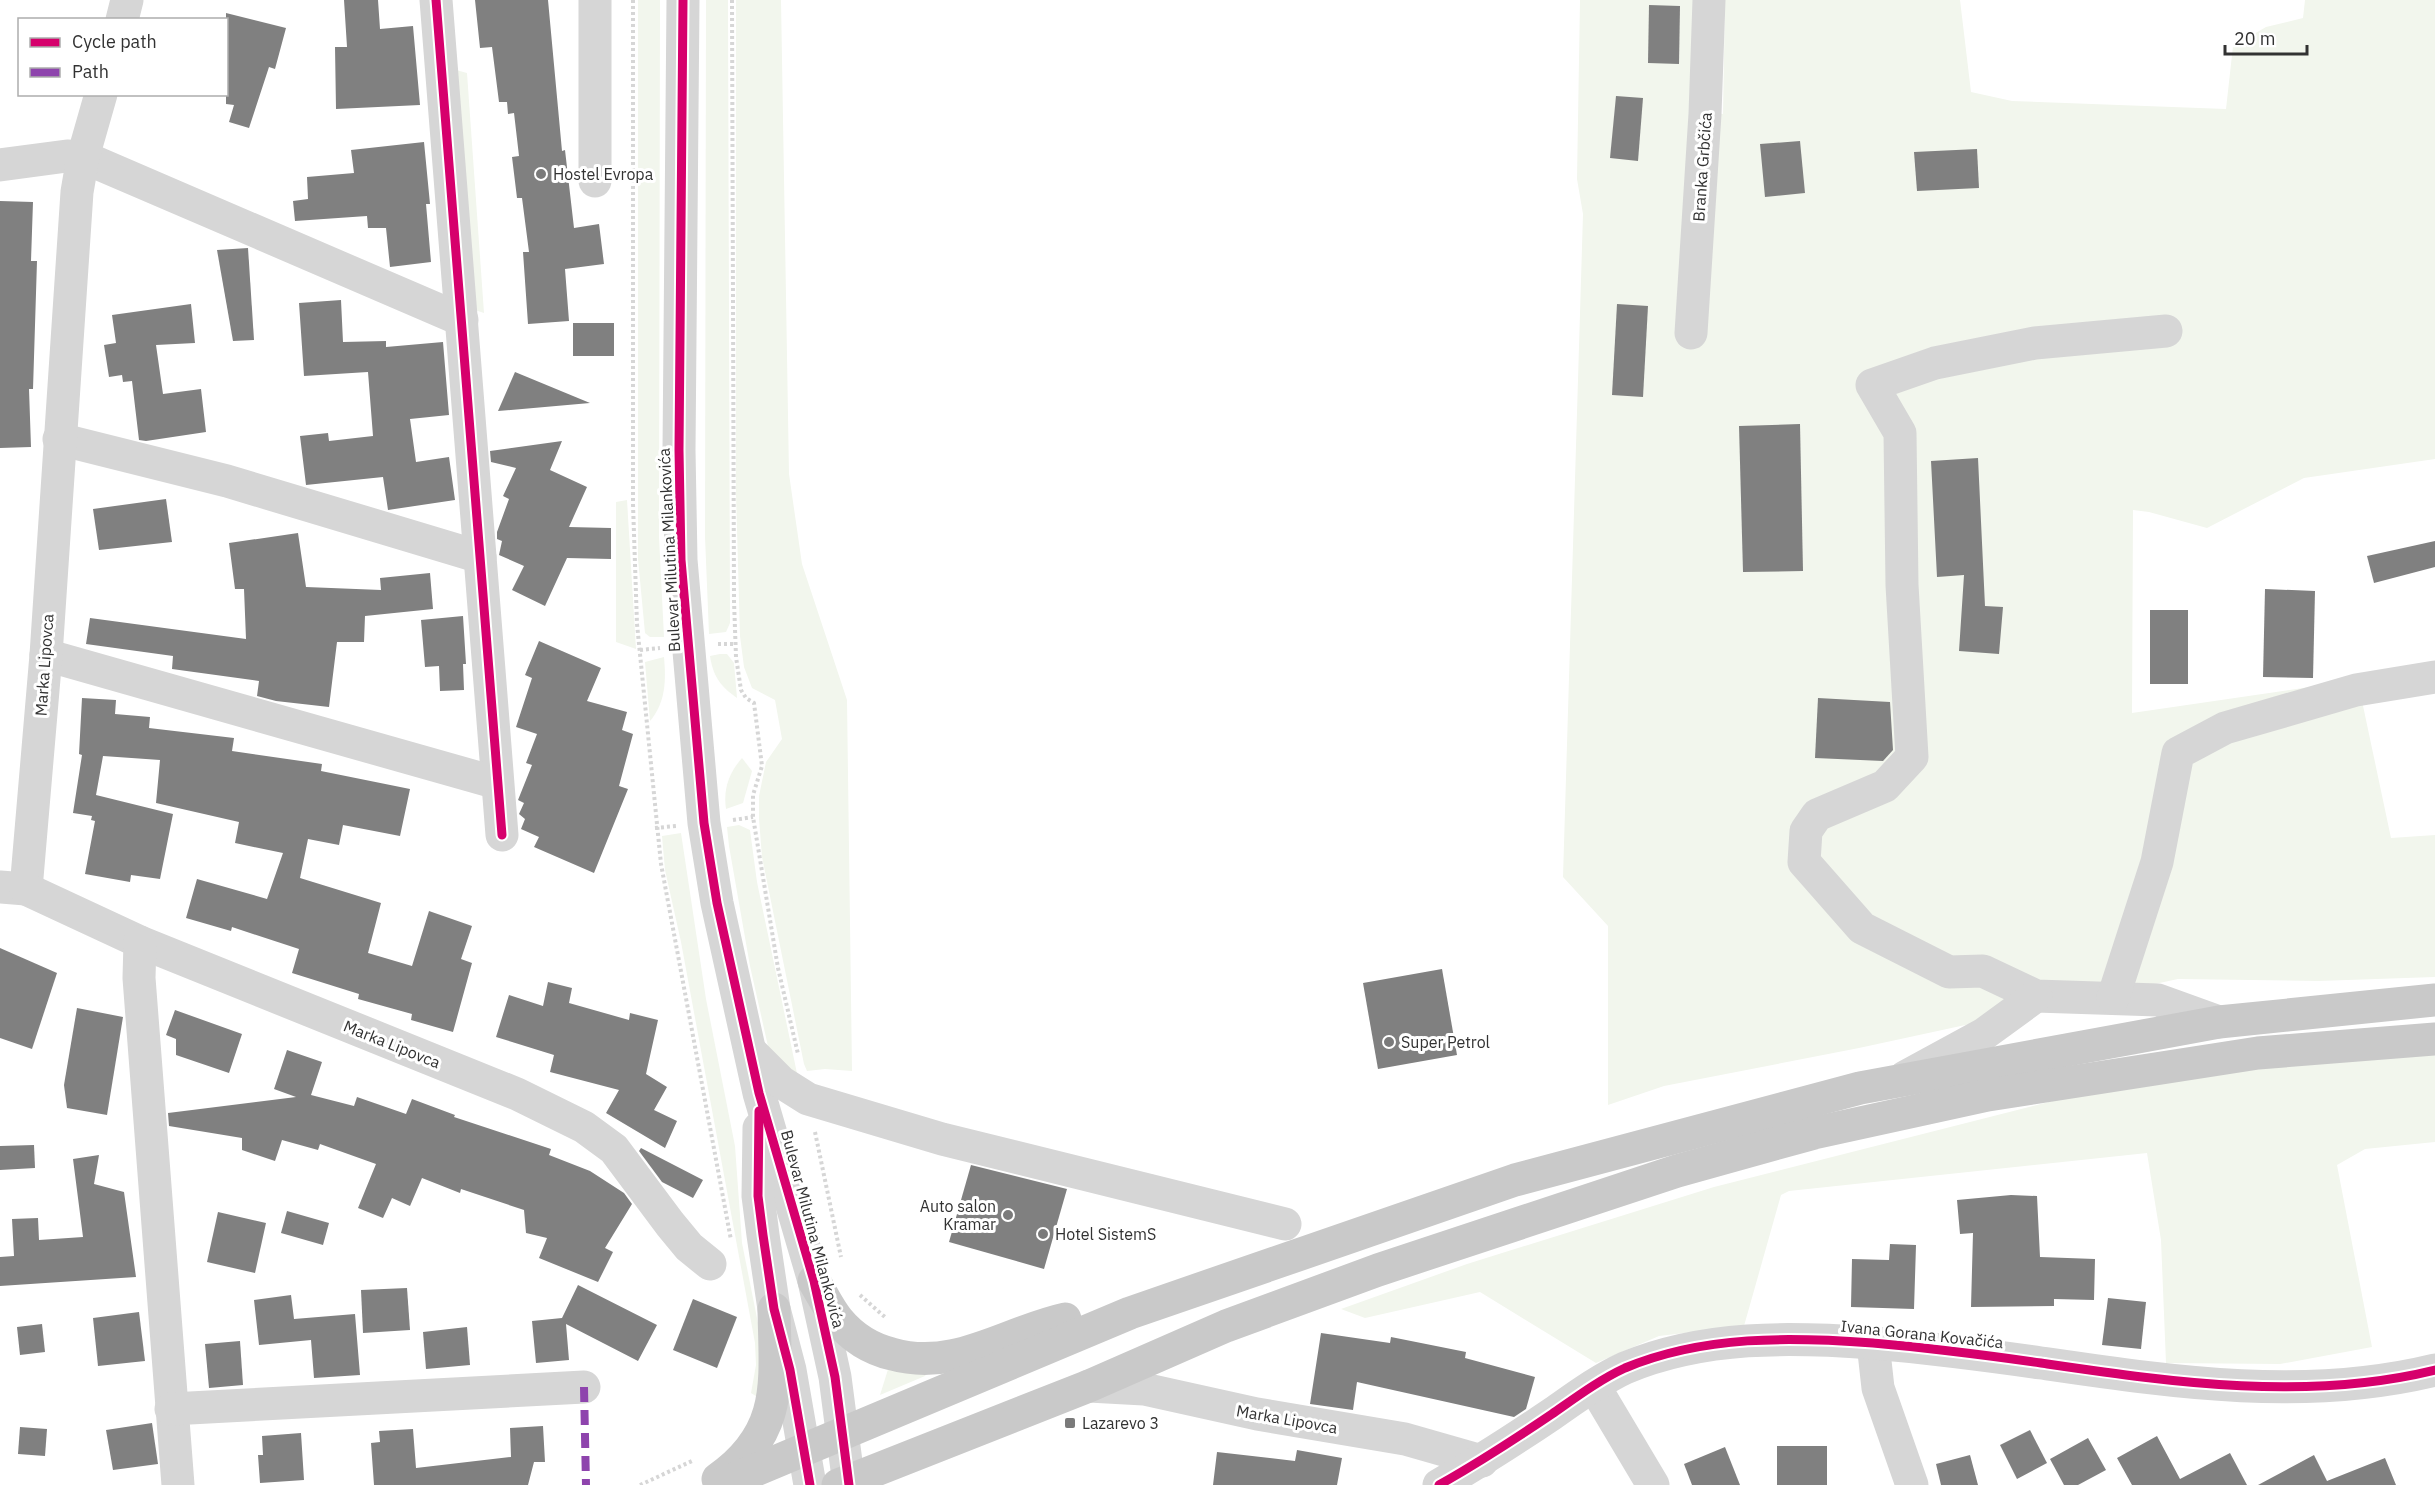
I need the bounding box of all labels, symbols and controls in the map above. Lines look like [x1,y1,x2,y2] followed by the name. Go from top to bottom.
[18,18,228,96] legend
[2225,18,2308,56] scale bar
[2234,27,2276,50] text: 20 m
[72,30,157,53] text: Cycle path
[72,60,109,83] text: Path
[1688,111,1716,222] street label: Branka Grbčića
[553,164,654,184] place label: Hostel Evropa
[534,167,548,181] marker: Hostel Evropa
[654,447,684,653] street label: Bulevar Milutina Milankovića
[30,613,58,717] street label: Marka Lipovca
[341,1016,444,1073] street label: Marka Lipovca
[1401,1032,1490,1052] place label: Super Petrol
[1382,1035,1396,1049] marker: Super Petrol
[777,1128,849,1331] street label: Bulevar Milutina Milankovića
[920,1196,996,1234] place label: Auto salon Kramar
[1001,1208,1015,1222] marker: Auto salon Kramar
[1055,1224,1156,1244] place label: Hotel SistemS
[1036,1227,1050,1241] marker: Hotel SistemS
[1840,1316,2005,1353] street label: Ivana Gorana Kovačića
[1235,1400,1340,1438] street label: Marka Lipovca
[1082,1413,1159,1433] place label: Lazarevo 3
[1063,1416,1077,1430] marker: Lazarevo 3

